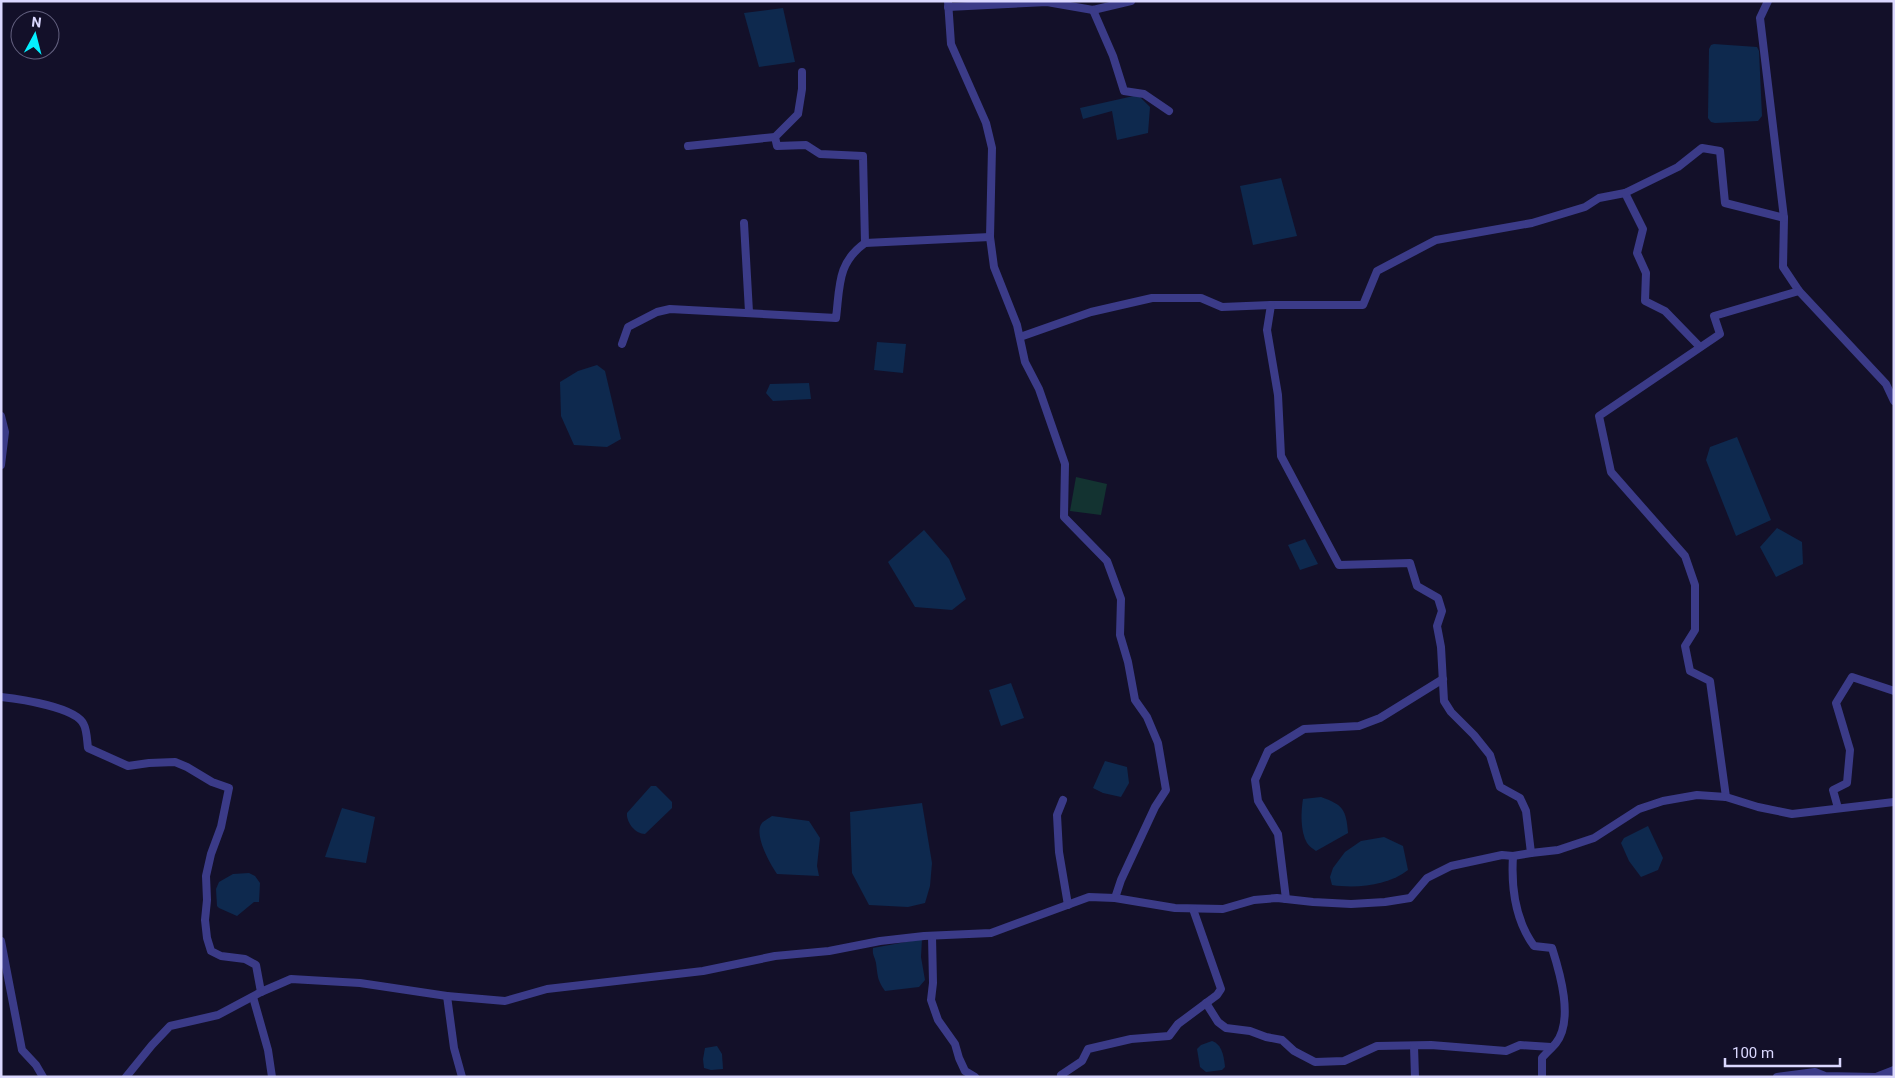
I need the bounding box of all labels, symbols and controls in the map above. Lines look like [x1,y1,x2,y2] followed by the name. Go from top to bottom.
[10,10,60,60] north arrow
[31,14,42,31] text: N
[1725,1036,1840,1068] scale bar
[1732,1044,1774,1062] text: 100 m

